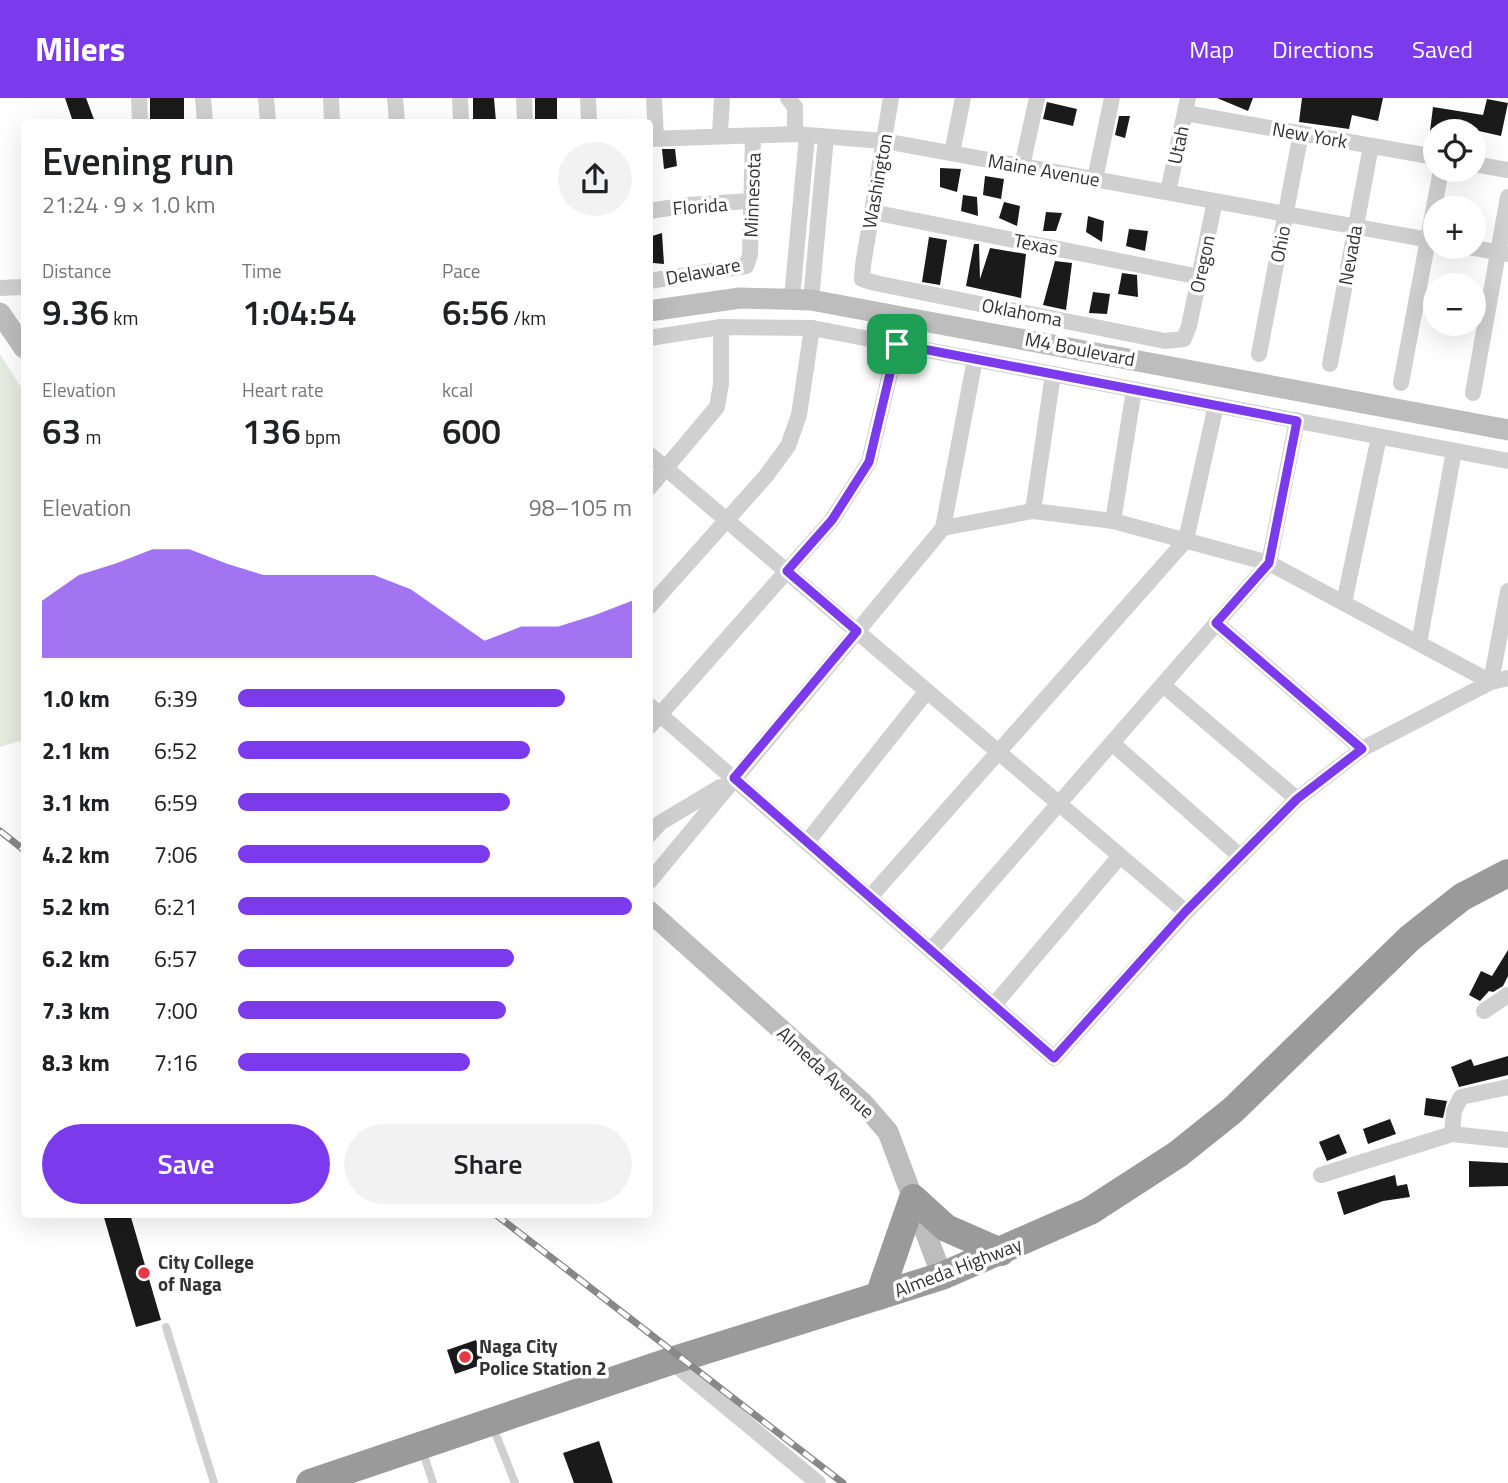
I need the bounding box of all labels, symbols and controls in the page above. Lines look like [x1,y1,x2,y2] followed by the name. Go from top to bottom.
[35,24,125,74] text: Milers
[1189,31,1234,67] text: Map
[1272,31,1374,67] text: Directions
[1412,31,1473,67] text: Saved
[1270,114,1350,155] street label: New York
[1423,119,1486,336] map controls
[1423,119,1486,182] button: locate
[1159,123,1196,167] street label: Utah
[854,131,899,231] street label: Washington
[42,132,235,190] text: Evening run
[558,142,632,216] button: share
[986,145,1102,194] street label: Maine Avenue
[736,151,767,238] street label: Minnesota
[42,187,216,222] text: 21:24 · 9 × 1.0 km
[671,189,729,222] street label: Florida
[1423,196,1486,259] button: +
[1330,222,1369,287] street label: Nevada
[1262,223,1297,265] street label: Ohio
[1011,225,1061,262] street label: Texas
[1181,232,1222,296] street label: Oregon
[663,249,743,292] street label: Delaware
[42,256,111,285] text: Distance
[242,256,282,285] text: Time
[442,256,480,285] text: Pace
[1423,273,1486,336] button: −
[42,285,109,339] text: 9.36
[242,285,357,339] text: 1:04:54
[442,285,509,339] text: 6:56
[979,290,1065,334] street label: Oklahoma
[109,303,138,332] text: km
[509,303,546,332] text: /km
[867,314,927,374] pin
[1023,324,1138,373] street label: M4 Boulevard
[878,325,916,363] icon: arrive
[42,375,116,404] text: Elevation
[242,375,324,404] text: Heart rate
[442,375,473,404] text: kcal
[42,404,81,458] text: 63
[242,404,301,458] text: 136
[442,404,501,458] text: 600
[81,422,101,451] text: m
[301,422,341,451] text: bpm
[42,490,131,525] text: Elevation
[529,490,632,525] text: 98–105 m
[42,681,110,716] text: 1.0 km
[154,681,198,716] text: 6:39
[42,733,110,768] text: 2.1 km
[154,733,198,768] text: 6:52
[42,785,110,820] text: 3.1 km
[154,785,198,820] text: 6:59
[42,837,110,872] text: 4.2 km
[154,837,198,872] text: 7:06
[42,889,110,924] text: 5.2 km
[154,889,198,924] text: 6:21
[42,941,110,976] text: 6.2 km
[154,941,198,976] text: 6:57
[42,993,110,1028] text: 7.3 km
[154,993,198,1028] text: 7:00
[771,1019,882,1125] street label: Almeda Avenue
[42,1045,110,1080] text: 8.3 km
[154,1045,198,1080] text: 7:16
[42,1124,330,1204] button: Save
[344,1124,632,1204] button: Share
[890,1229,1026,1304] street label: Almeda Highway
[158,1247,254,1298] place label: City College of Naga
[136,1265,152,1281] marker: City College of Naga
[479,1331,607,1382] place label: Naga City Police Station 2
[457,1349,473,1365] marker: Naga City Police Station 2

